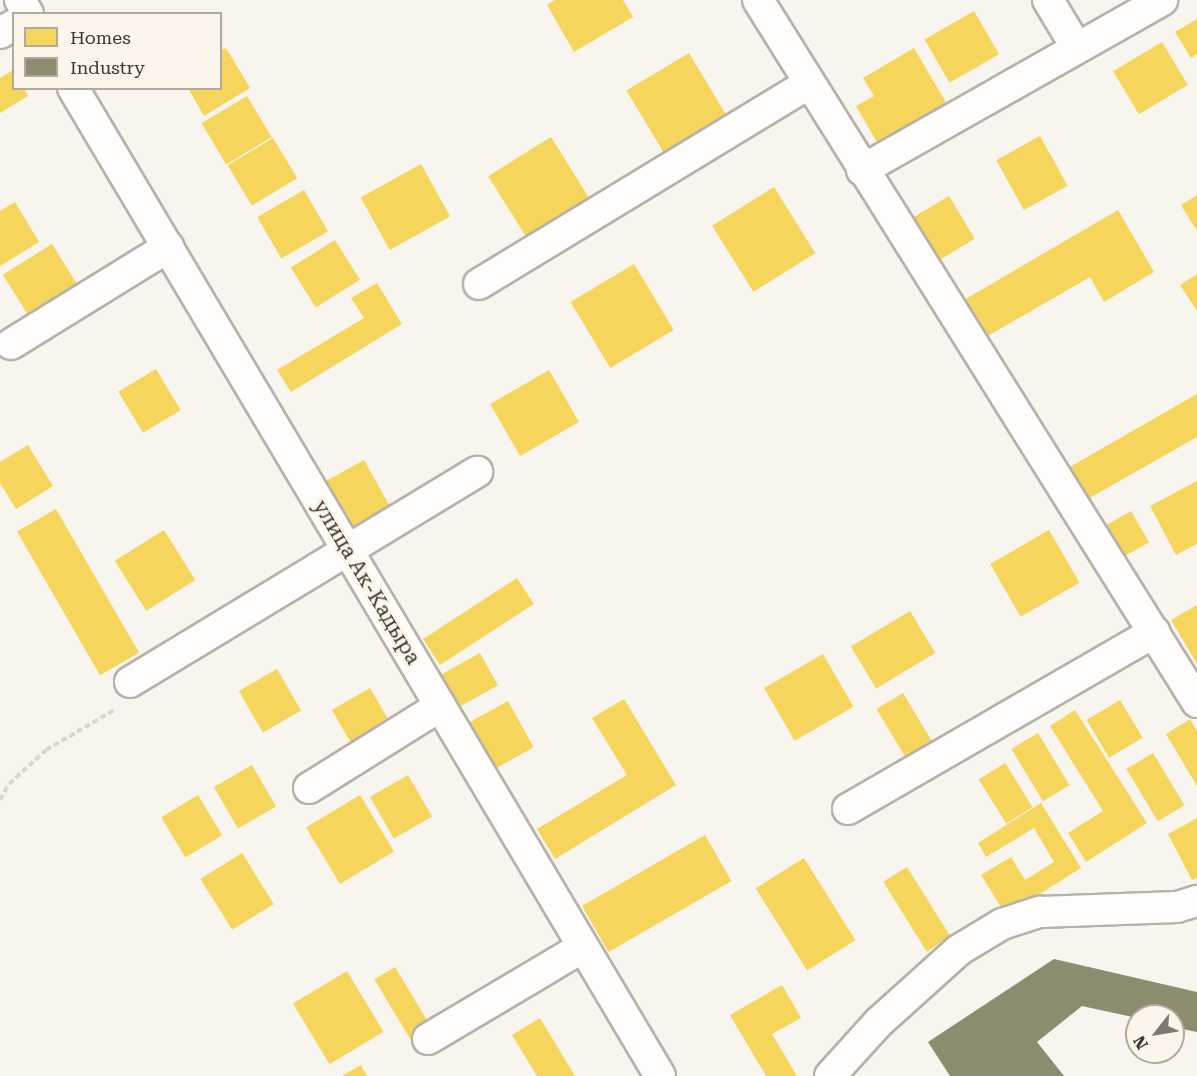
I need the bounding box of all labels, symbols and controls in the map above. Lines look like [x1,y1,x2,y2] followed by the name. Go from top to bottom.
[12,12,222,90] legend
[70,27,131,48] text: Homes
[70,57,145,78] text: Industry
[308,495,426,669] street label: улица Ак-Кадыра
[1125,1004,1185,1064] north arrow
[1130,1032,1152,1053] text: N

